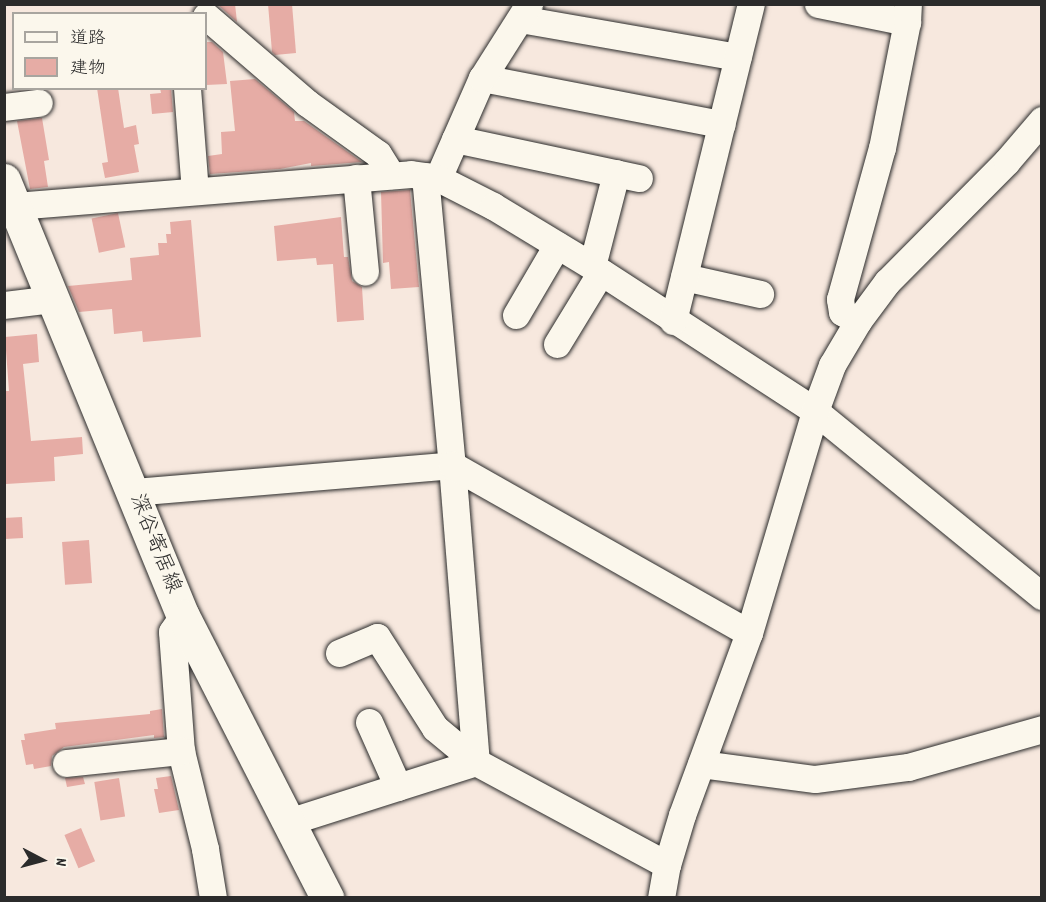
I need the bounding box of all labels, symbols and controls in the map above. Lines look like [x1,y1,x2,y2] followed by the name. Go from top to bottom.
[12,12,207,90] legend
[70,27,106,52] text: 道路
[70,57,106,82] text: 建物
[123,491,185,597] street label: 深谷寄居線
[12,830,72,890] north arrow
[49,857,72,867] text: N

